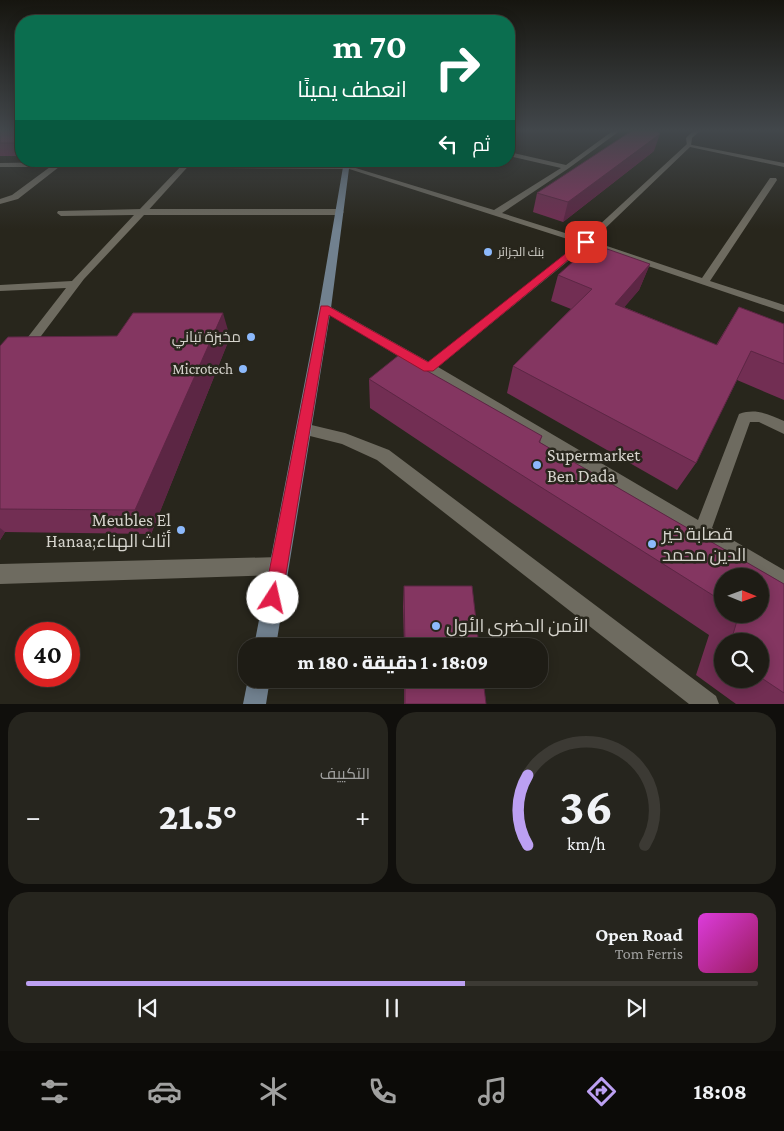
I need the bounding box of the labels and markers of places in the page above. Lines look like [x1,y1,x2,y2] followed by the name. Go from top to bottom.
[565,221,607,263] pin
[497,245,544,259] place label: بنك الجزائر
[482,246,494,258] marker: بنك الجزائر
[172,329,241,349] place label: مخبزة تباني
[245,331,257,343] marker: مخبزة تباني
[172,361,233,377] place label: Microtech
[237,363,249,375] marker: Microtech
[547,445,641,486] place label: Supermarket Ben Dada
[531,459,543,471] marker: Supermarket Ben Dada
[46,510,171,552] place label: Meubles El Hanaa;أثاث الهناء
[175,524,187,536] marker: Meubles El Hanaa;أثاث الهناء
[661,524,746,566] place label: قصابة خير الدين محمد
[646,538,658,550] marker: قصابة خير الدين محمد
[446,616,588,640] place label: الأمن الحضري الأول
[430,620,442,632] marker: الأمن الحضري الأول

